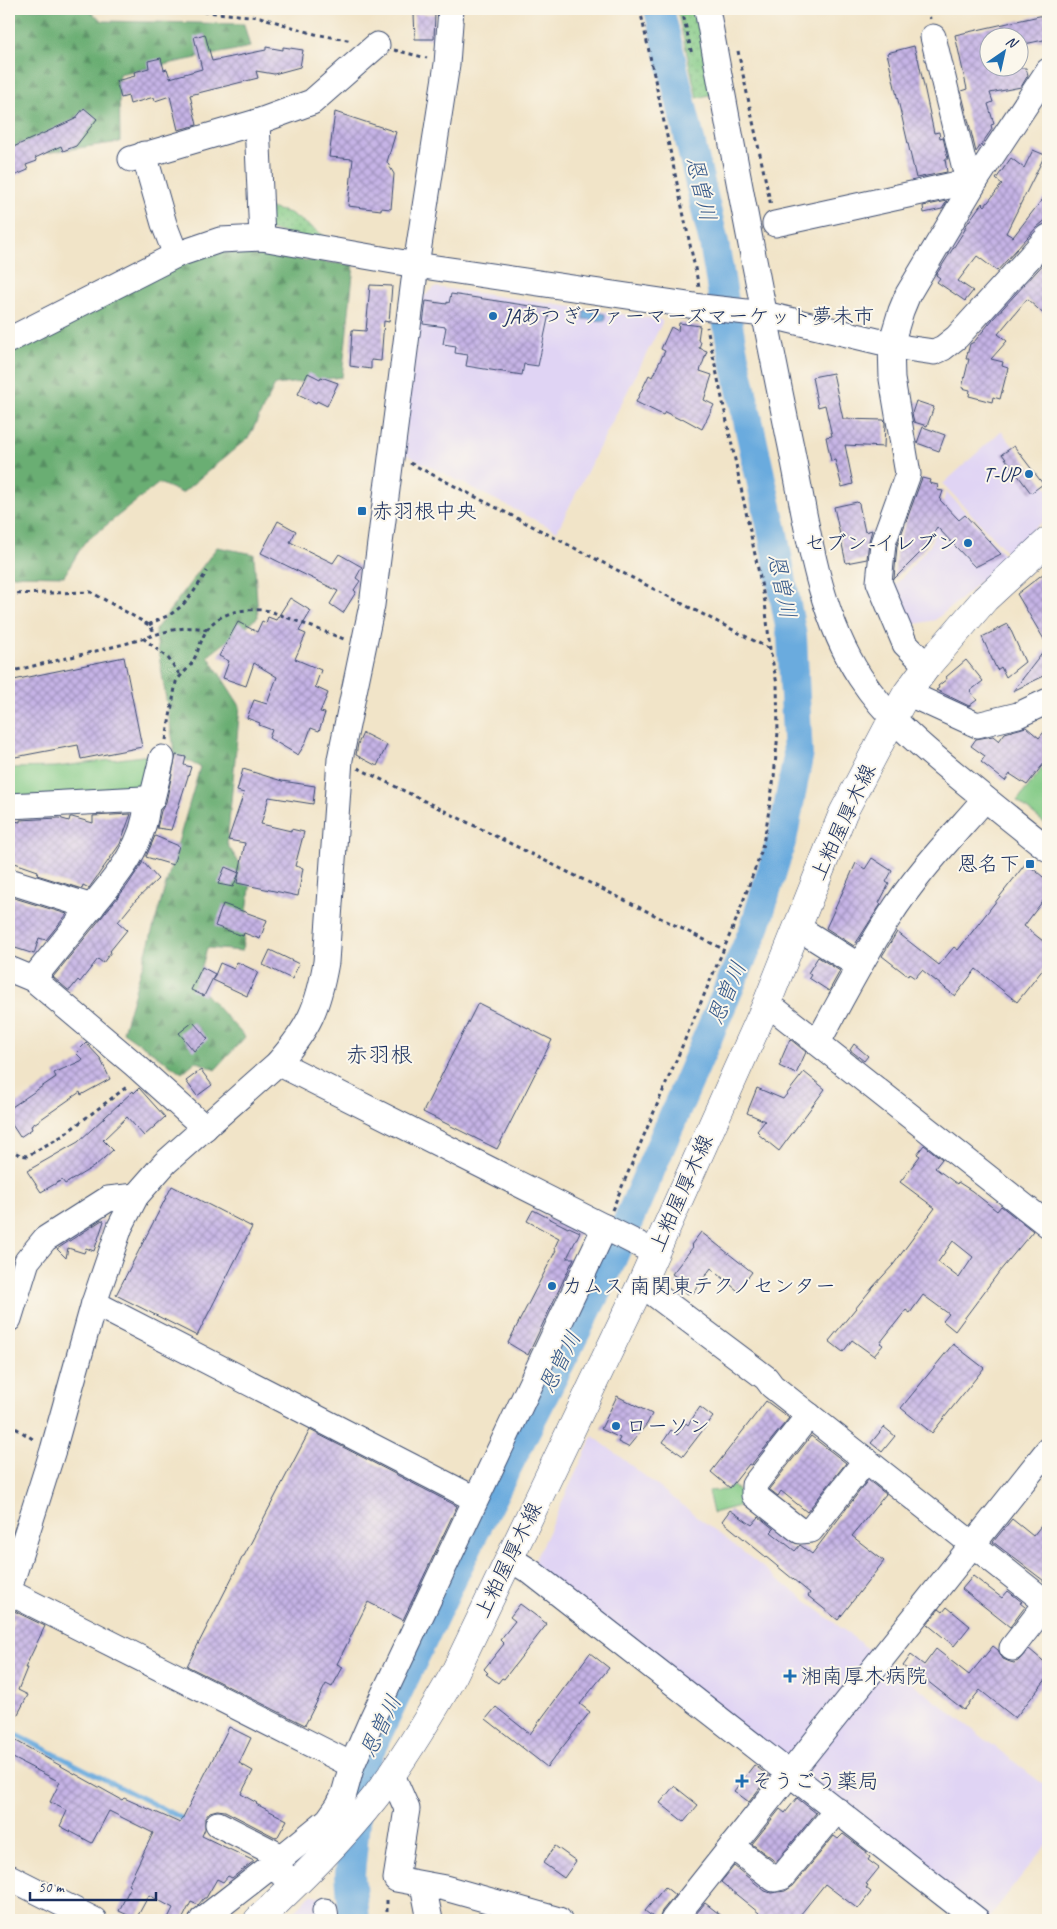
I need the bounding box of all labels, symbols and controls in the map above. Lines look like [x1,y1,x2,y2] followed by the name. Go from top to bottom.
[980,28,1030,78] north arrow
[1003,32,1021,52] text: N
[680,154,722,224] water label: 恩曽川
[502,303,875,329] place label: JAあつぎファーマーズマーケット夢未市
[487,310,499,322] marker: JAあつぎファーマーズマーケット夢未市
[983,461,1022,487] place label: T-UP
[1023,468,1035,480] marker: T-UP
[372,498,477,524] place label: 赤羽根中央
[356,505,368,517] marker: 赤羽根中央
[804,530,958,556] place label: セブン-イレブン
[962,537,974,549] marker: セブン-イレブン
[762,551,802,621] water label: 恩曽川
[805,759,881,885] street label: 上粕屋厚木線
[957,851,1020,877] place label: 恩名下
[1024,858,1036,870] marker: 恩名下
[701,957,753,1029] water label: 恩曽川
[346,1041,413,1069] district label: 赤羽根
[643,1130,719,1256] street label: 上粕屋厚木線
[562,1273,836,1299] place label: カムス 南関東テクノセンター
[546,1280,558,1292] marker: カムス 南関東テクノセンター
[533,1326,587,1398] water label: 恩曽川
[626,1413,710,1439] place label: ローソン
[610,1420,622,1432] marker: ローソン
[469,1498,547,1622] street label: 上粕屋厚木線
[801,1663,927,1689] place label: 湘南厚木病院
[783,1669,797,1683] marker: 湘南厚木病院
[354,1690,408,1762] water label: 恩曽川
[752,1768,879,1794] place label: そうごう薬局
[736,1775,748,1787] marker: そうごう薬局
[30,1869,156,1901] scale bar
[38,1878,65,1897] text: 50 m

